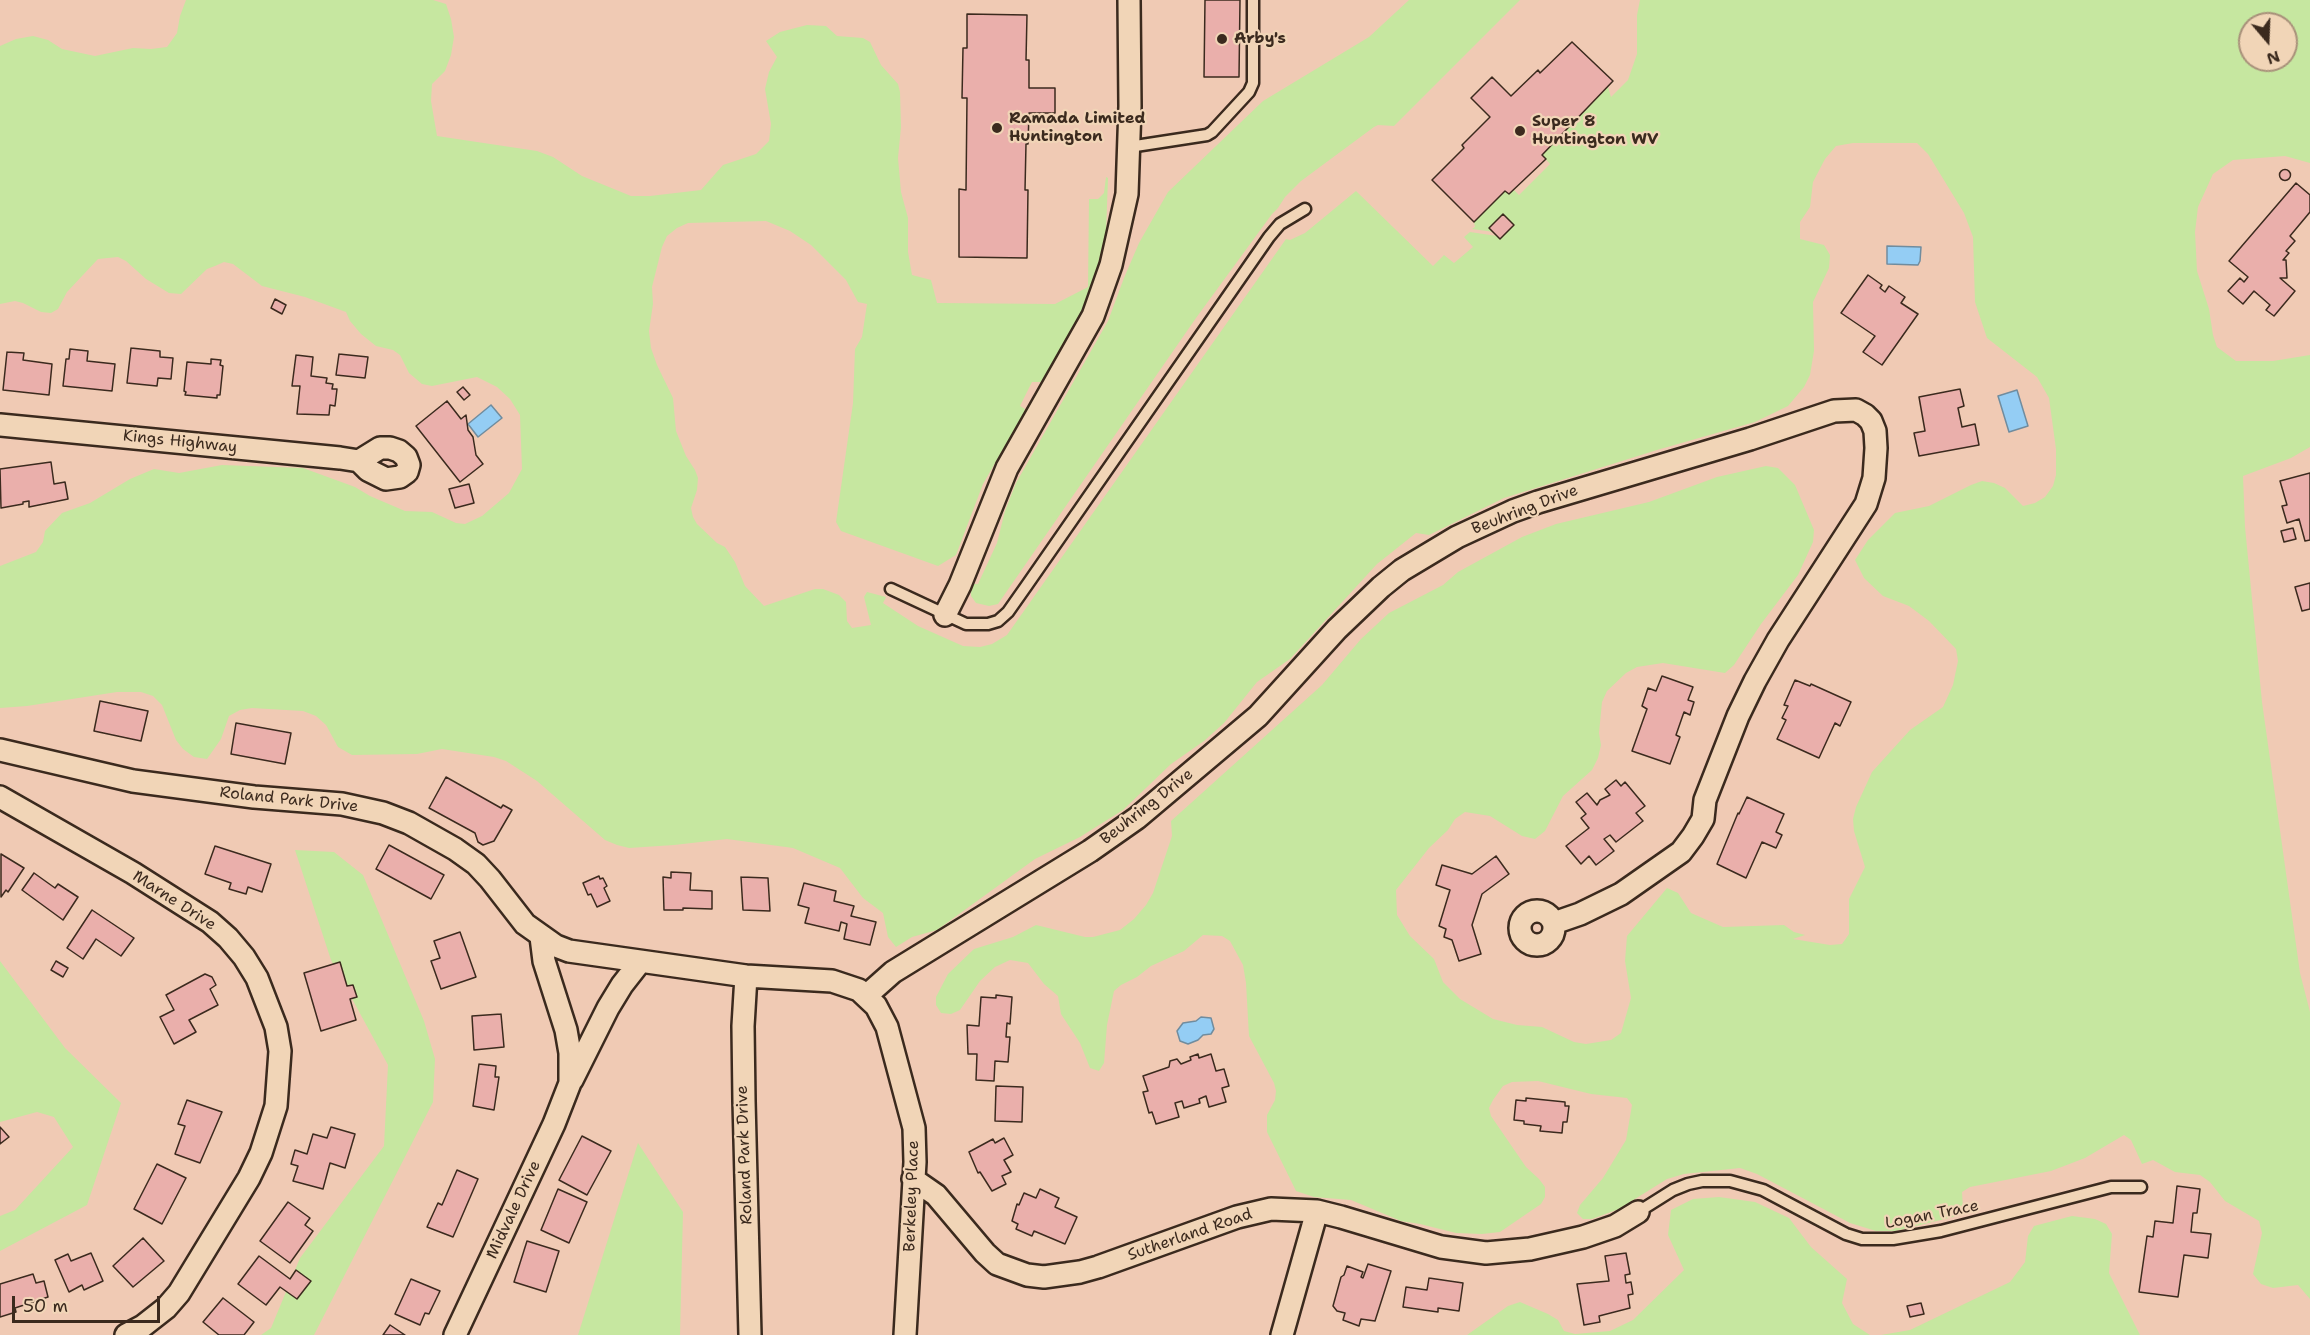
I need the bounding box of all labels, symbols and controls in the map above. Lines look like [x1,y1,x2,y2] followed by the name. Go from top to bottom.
[2238,12,2298,72] north arrow
[1234,29,1286,49] place label: Arby's
[1215,32,1229,46] marker: Arby's
[2264,46,2283,70] text: N
[1009,109,1146,147] place label: Ramada Limited Huntington
[1532,112,1658,150] place label: Super 8 Huntington WV
[990,121,1004,135] marker: Ramada Limited Huntington
[1513,124,1527,138] marker: Super 8 Huntington WV
[122,426,238,458] street label: Kings Highway
[1469,481,1581,539] street label: Beuhring Drive
[1097,765,1197,849] street label: Beuhring Drive
[219,783,359,817] street label: Roland Park Drive
[129,867,219,935] street label: Marne Drive
[733,1085,757,1225] street label: Roland Park Drive
[900,1140,924,1252] street label: Berkeley Place
[483,1158,545,1262] street label: Midvale Drive
[1884,1197,1980,1233] street label: Logan Trace
[1125,1205,1255,1265] street label: Sutherland Road
[15,1284,164,1322] scale bar
[23,1294,68,1318] text: 50 m

